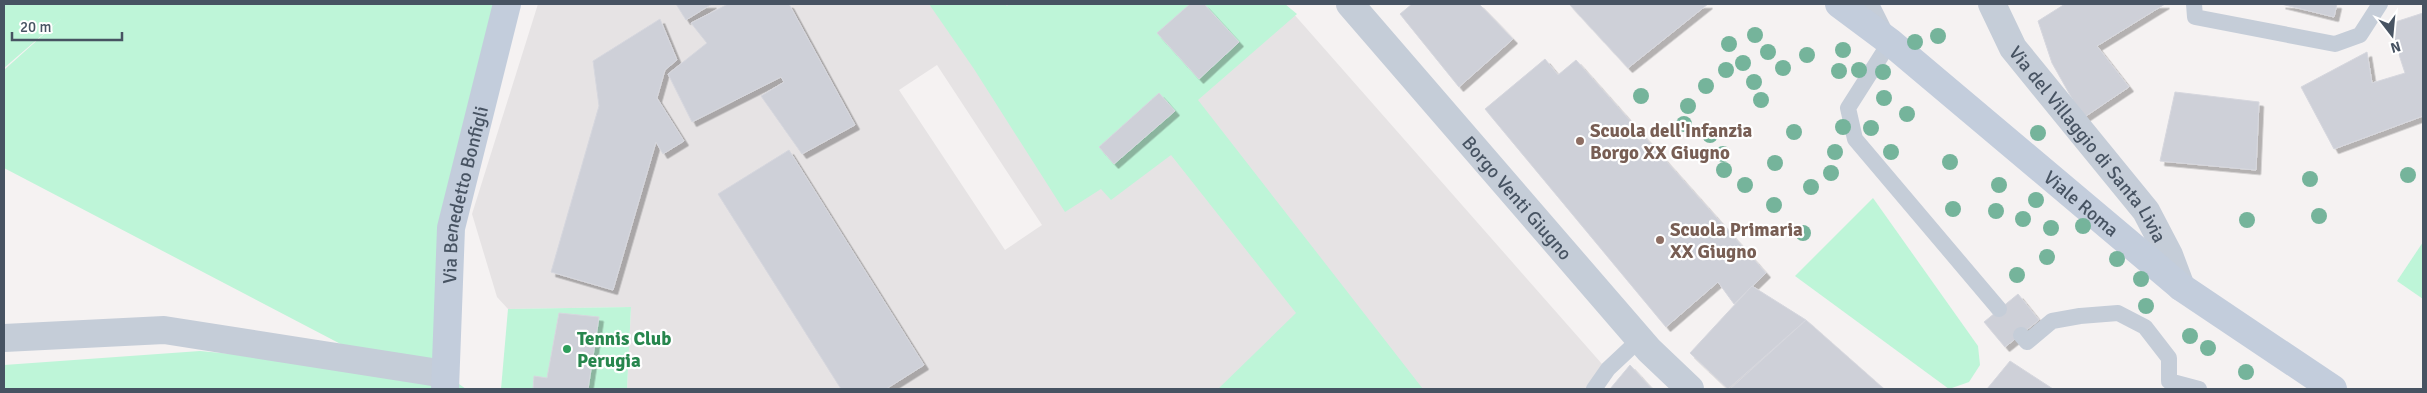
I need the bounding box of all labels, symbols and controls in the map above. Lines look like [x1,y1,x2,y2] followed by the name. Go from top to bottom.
[12,10,122,42] scale bar
[2367,10,2417,60] north arrow
[20,18,51,36] text: 20 m
[2388,38,2402,57] text: N
[2003,41,2171,247] street label: Via del Villaggio di Santa Livia
[438,104,494,284] street label: Via Benedetto Bonfigli
[1590,119,1753,165] place label: Scuola dell'Infanzia Borgo XX Giugno
[1456,131,1577,265] street label: Borgo Venti Giugno
[1574,135,1586,147] marker: Scuola dell'Infanzia Borgo XX Giugno
[2038,166,2123,242] street label: Viale Roma
[1670,218,1803,264] place label: Scuola Primaria XX Giugno
[1654,234,1666,246] marker: Scuola Primaria XX Giugno
[577,327,671,373] place label: Tennis Club Perugia
[561,343,573,355] marker: Tennis Club Perugia

